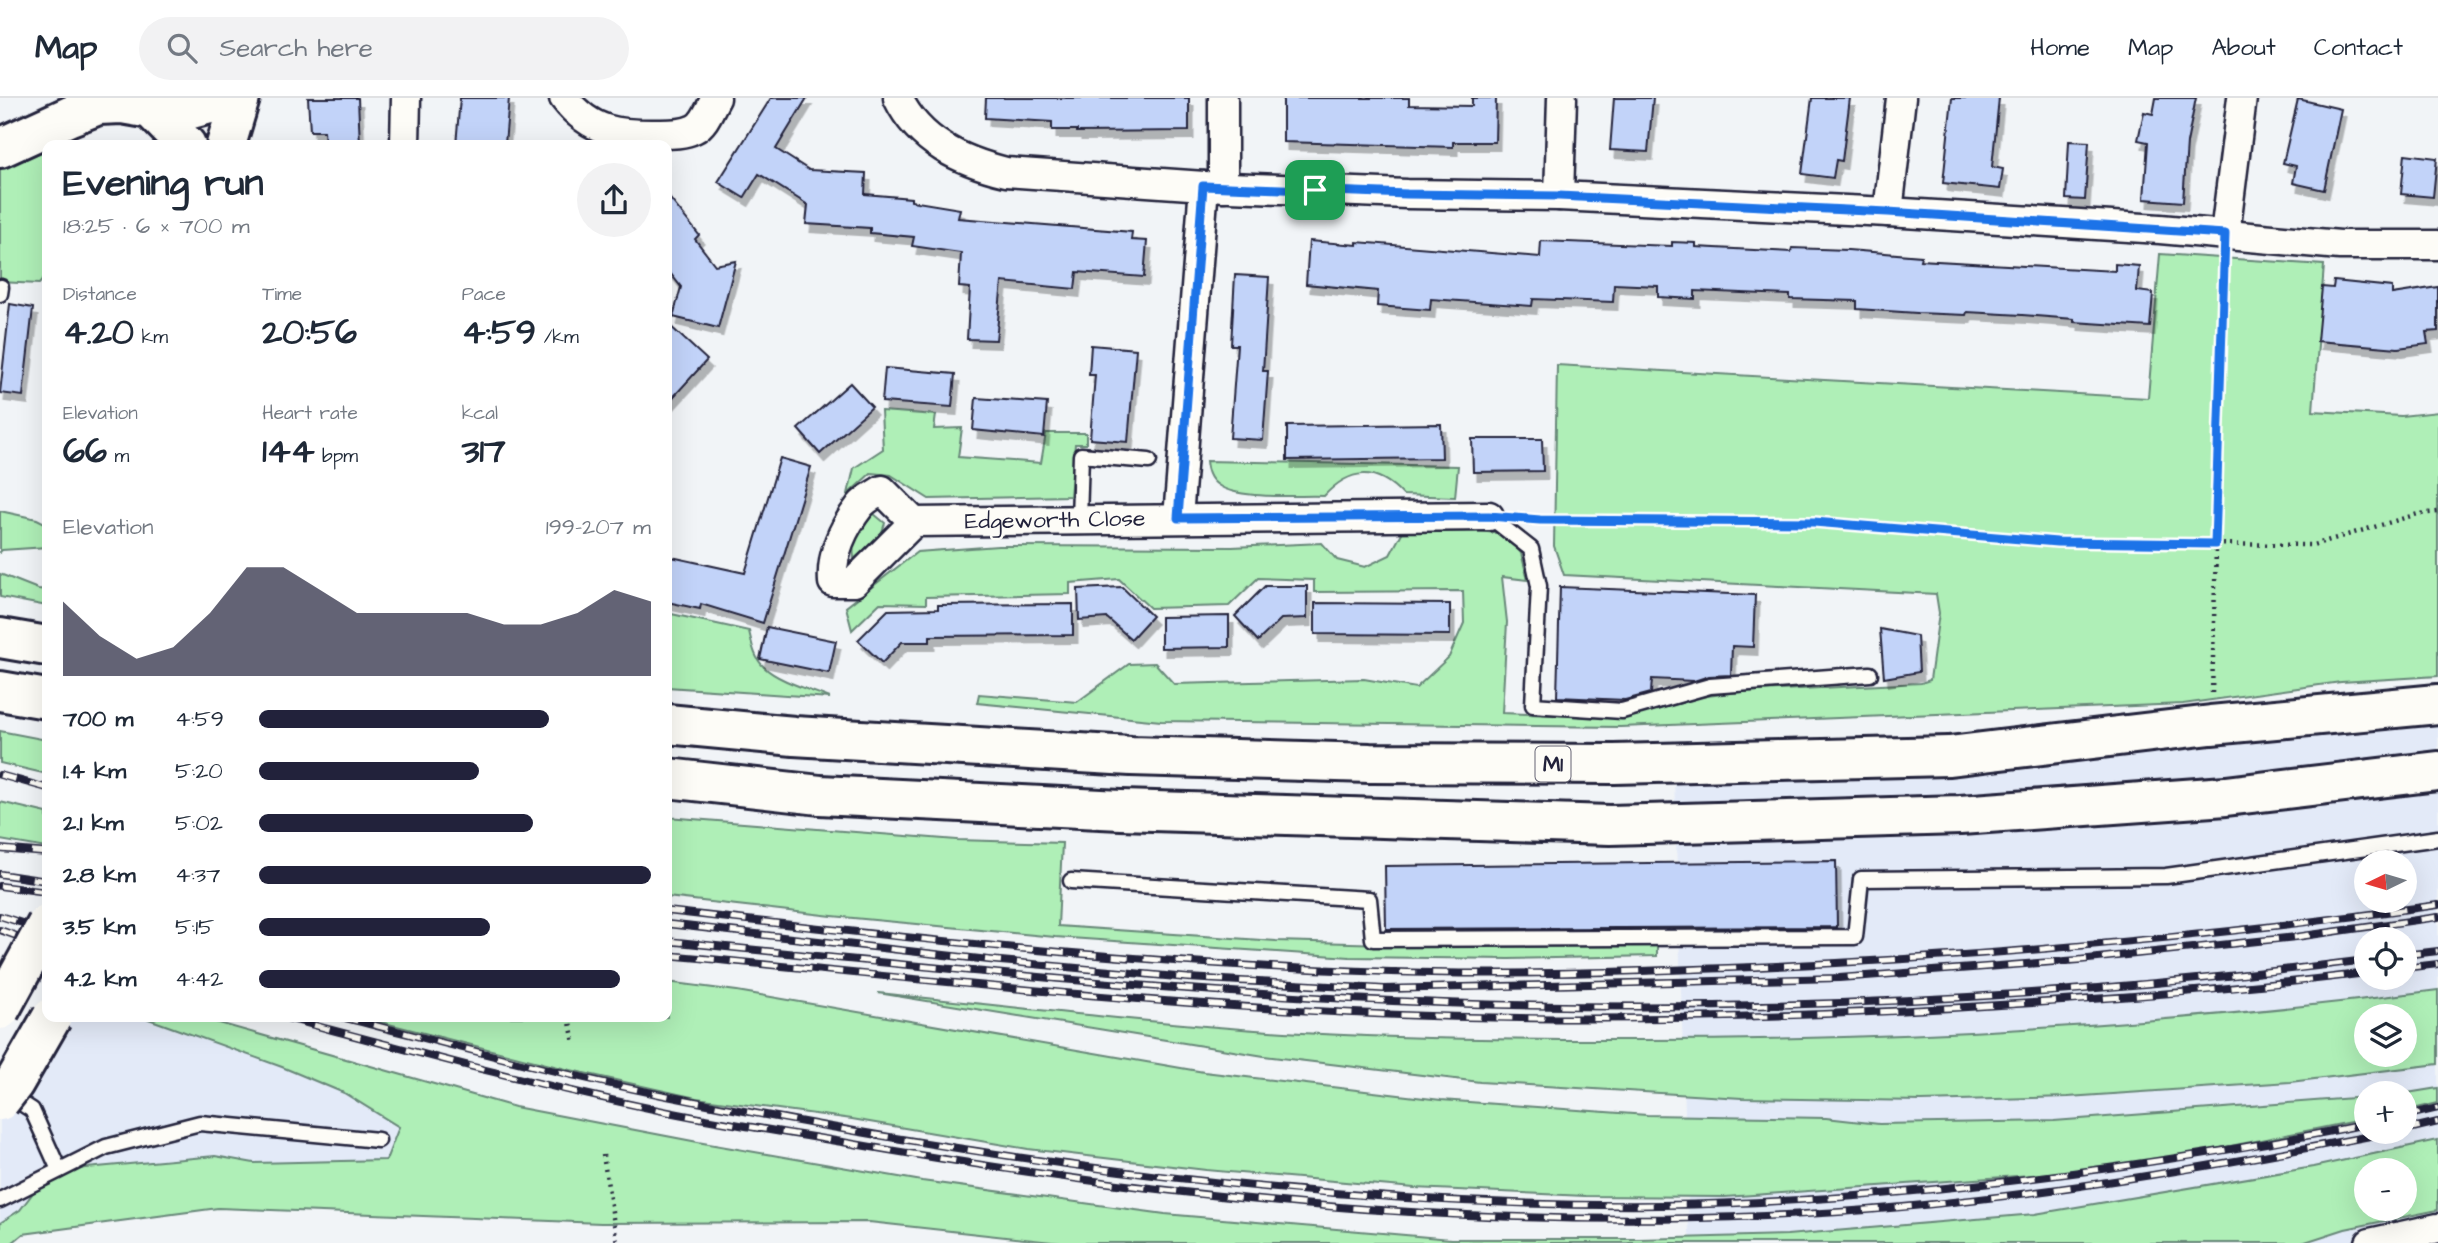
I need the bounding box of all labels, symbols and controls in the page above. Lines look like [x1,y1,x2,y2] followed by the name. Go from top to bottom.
[139,17,629,80] search box
[35,25,97,71] text: Map
[163,29,201,67] icon: search
[219,30,373,66] text: Search here
[2030,31,2090,65] text: Home
[2128,31,2173,65] text: Map
[2211,31,2276,65] text: About
[2314,31,2403,65] text: Contact
[63,158,264,210] text: Evening run
[1285,160,1345,220] pin
[577,163,651,237] button: share
[1296,171,1334,209] icon: arrive
[63,210,250,242] text: 18:25 · 6 × 700 m
[63,281,137,308] text: Distance
[262,281,302,308] text: Time
[462,281,506,308] text: Pace
[63,308,134,357] text: 4.20
[262,308,357,357] text: 20:56
[462,308,536,357] text: 4:59
[134,324,168,351] text: km
[536,324,579,351] text: /km
[63,400,138,427] text: Elevation
[262,400,358,427] text: Heart rate
[462,400,498,427] text: kcal
[63,427,107,476] text: 66
[262,427,314,476] text: 144
[462,427,505,476] text: 317
[107,443,129,470] text: m
[314,443,358,470] text: bpm
[964,502,1146,539] street label: Edgeworth Close
[63,511,154,543] text: Elevation
[546,511,651,543] text: 199–207 m
[63,703,133,735] text: 700 m
[175,703,224,735] text: 4:59
[1536,746,1570,782] road number: M1
[63,755,126,787] text: 1.4 km
[175,755,223,787] text: 5:20
[63,807,124,839] text: 2.1 km
[175,807,223,839] text: 5:02
[2354,850,2417,914] north arrow
[2354,850,2417,1221] map controls
[63,859,136,891] text: 2.8 km
[175,859,220,891] text: 4:37
[63,911,135,943] text: 3.5 km
[175,911,214,943] text: 5:15
[2354,927,2417,990] button: locate
[63,963,136,995] text: 4.2 km
[175,963,223,995] text: 4:42
[2354,1004,2417,1067] button: layers
[2354,1081,2417,1144] button: +
[2354,1158,2417,1221] button: −

